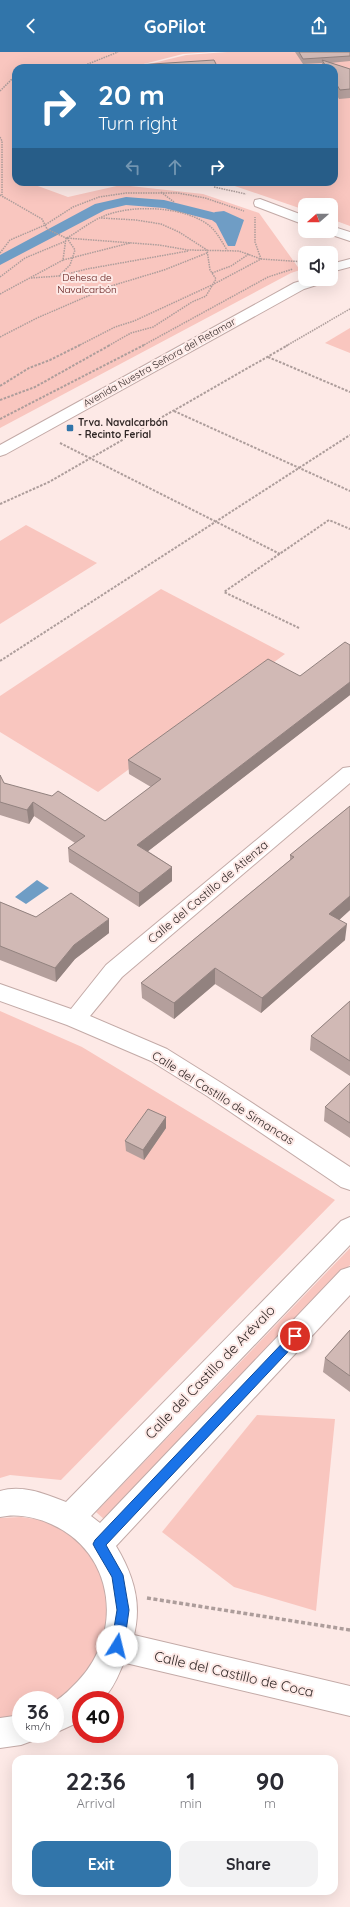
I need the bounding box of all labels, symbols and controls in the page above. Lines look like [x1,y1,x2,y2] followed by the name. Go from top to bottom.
[20,15,42,37] icon: back
[144,15,206,38] text: GoPilot
[308,15,330,37] icon: share
[98,77,165,112] text: 20 m
[32,80,84,132] icon: right
[98,112,178,135] text: Turn right
[122,156,144,178] icon: left
[164,156,186,178] icon: ahead
[206,156,228,178] icon: right
[298,198,338,238] north arrow
[298,198,338,286] map controls
[298,246,338,286] button: sound
[57,271,117,296] park label: Dehesa de Navalcarbón
[81,315,238,410] street label: Avenida Nuestra Señora del Retamar
[78,416,168,441] place label: Trva. Navalcarbón - Recinto Ferial
[65,423,75,433] marker: Trva. Navalcarbón - Recinto Ferial
[145,837,271,946] street label: Calle del Castillo de Atienza
[149,1048,297,1148] street label: Calle del Castillo de Simancas
[141,1301,279,1443] street label: Calle del Castillo de Arévalo
[278,1319,312,1353] pin
[284,1325,306,1347] icon: arrive
[96,1625,138,1667] position arrow
[152,1647,316,1701] street label: Calle del Castillo de Coca
[72,1691,124,1743] speed limit sign: 40
[27,1699,49,1724] text: 36
[25,1720,51,1733] text: km/h
[66,1766,126,1796] text: 22:36
[186,1766,196,1796] text: 1
[256,1766,284,1796] text: 90
[76,1795,115,1811] text: Arrival
[180,1795,202,1811] text: min
[264,1795,276,1811] text: m
[32,1841,171,1887] button: Exit
[179,1841,318,1887] button: Share

